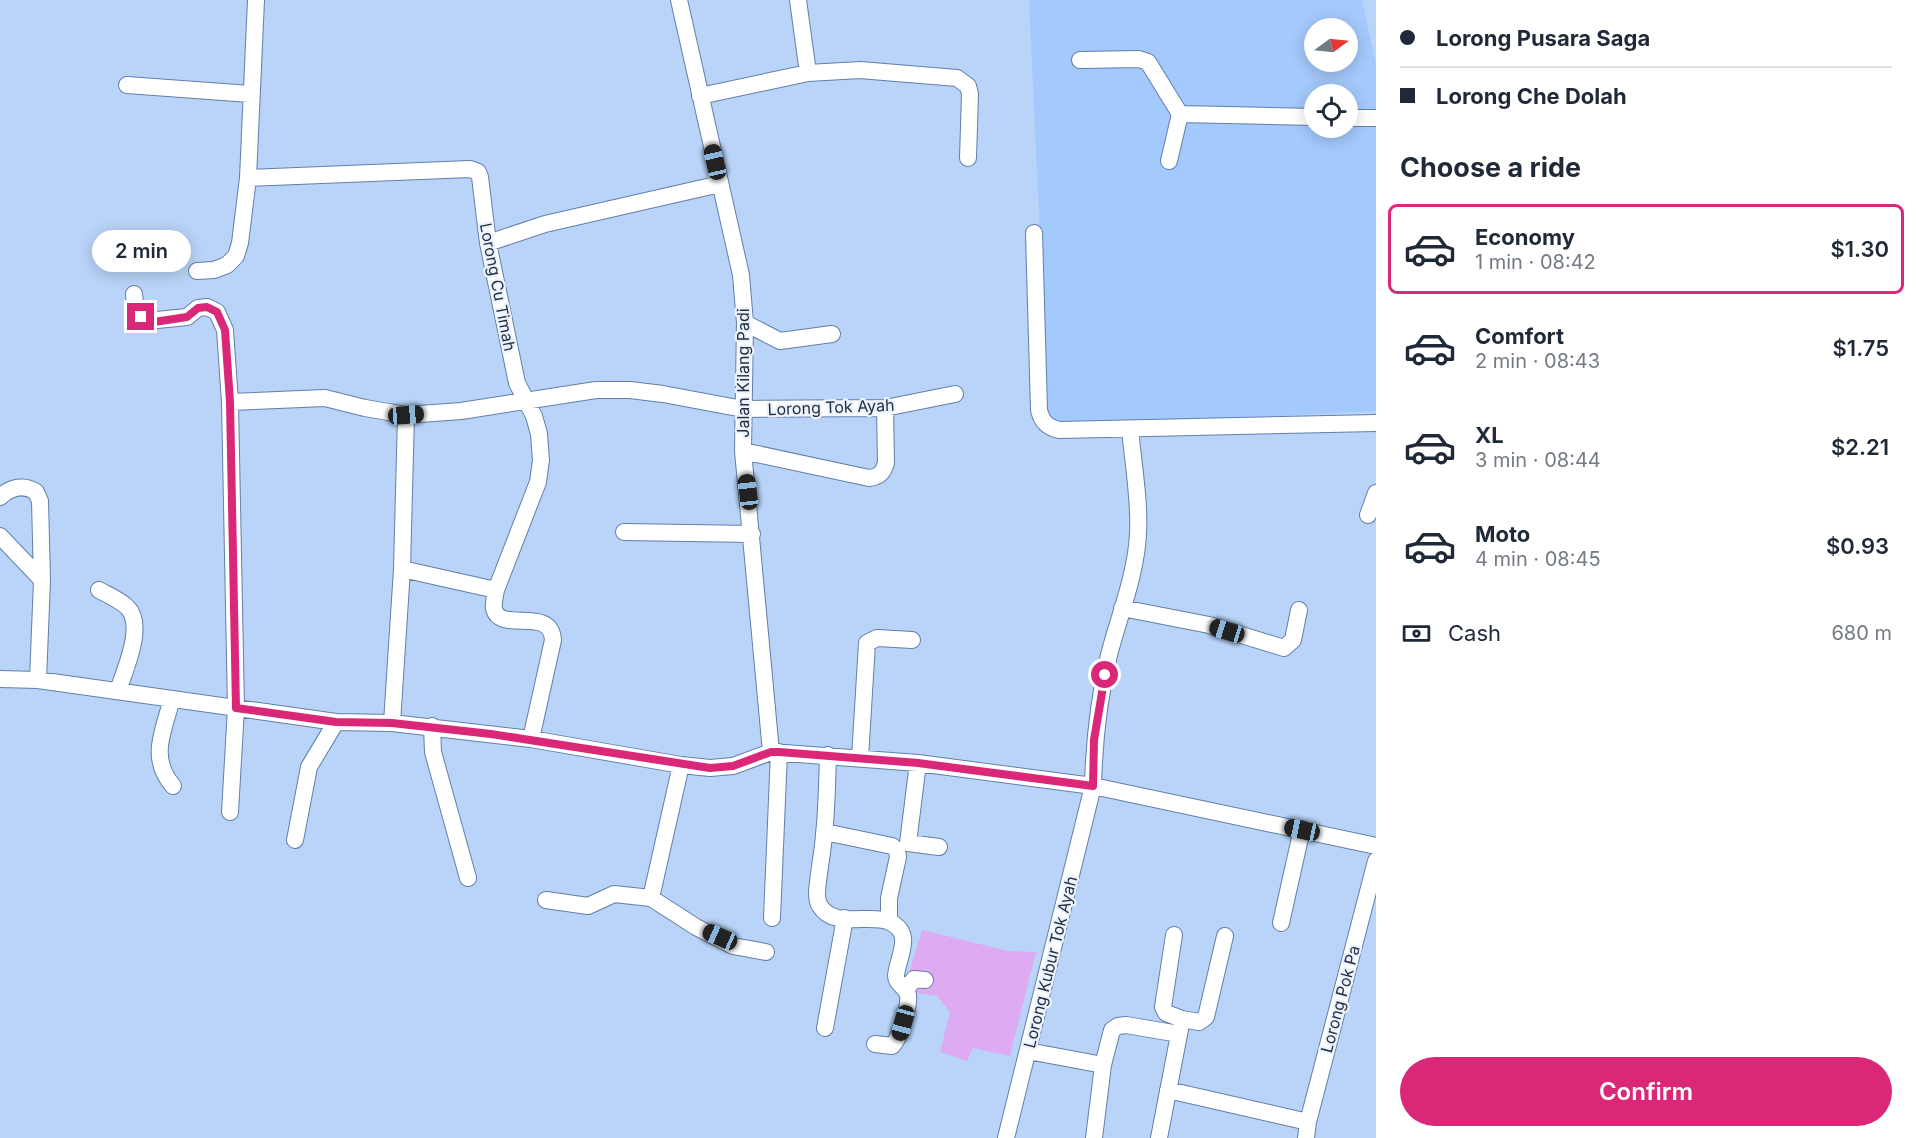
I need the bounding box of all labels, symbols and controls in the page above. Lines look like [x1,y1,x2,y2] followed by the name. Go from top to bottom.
[1304,18,1358,72] north arrow
[1304,18,1358,138] map controls
[1436,25,1650,51] text: Lorong Pusara Saga
[1436,83,1627,109] text: Lorong Che Dolah
[1304,84,1358,138] button: locate
[702,142,728,182] car
[1400,151,1581,184] text: Choose a ride
[476,221,520,353] street label: Lorong Cu Timah
[1403,222,1457,276] icon: car
[1475,224,1575,250] text: Economy
[92,230,190,272] callout: 2 min
[1830,236,1889,262] text: $1.30
[115,239,168,263] text: 2 min
[1475,250,1596,274] text: 1 min · 08:42
[127,303,154,330] route end
[733,308,753,438] street label: Jalan Kilang Padi
[1403,321,1457,375] icon: car
[1475,323,1564,349] text: Comfort
[1833,335,1889,361] text: $1.75
[1475,349,1600,373] text: 2 min · 08:43
[767,395,895,419] street label: Lorong Tok Ayah
[387,405,425,425] car
[1403,420,1457,474] icon: car
[1475,422,1504,448] text: XL
[1831,434,1889,460] text: $2.21
[1475,448,1601,472] text: 3 min · 08:44
[737,473,759,511] car
[1403,519,1457,573] icon: car
[1475,521,1530,547] text: Moto
[1826,533,1889,559] text: $0.93
[1475,547,1601,571] text: 4 min · 08:45
[1207,617,1247,645] car
[1400,617,1433,650] icon: cash
[1448,620,1501,646] text: Cash
[1831,621,1892,645] text: 680 m
[1091,661,1118,688] route start
[1283,817,1321,843] car
[1019,874,1081,1050] street label: Lorong Kubur Tok Ayah
[700,921,740,953] car
[1316,943,1364,1055] street label: Lorong Pok Pa
[890,1003,916,1043] car
[1400,1057,1892,1126] button: Confirm

